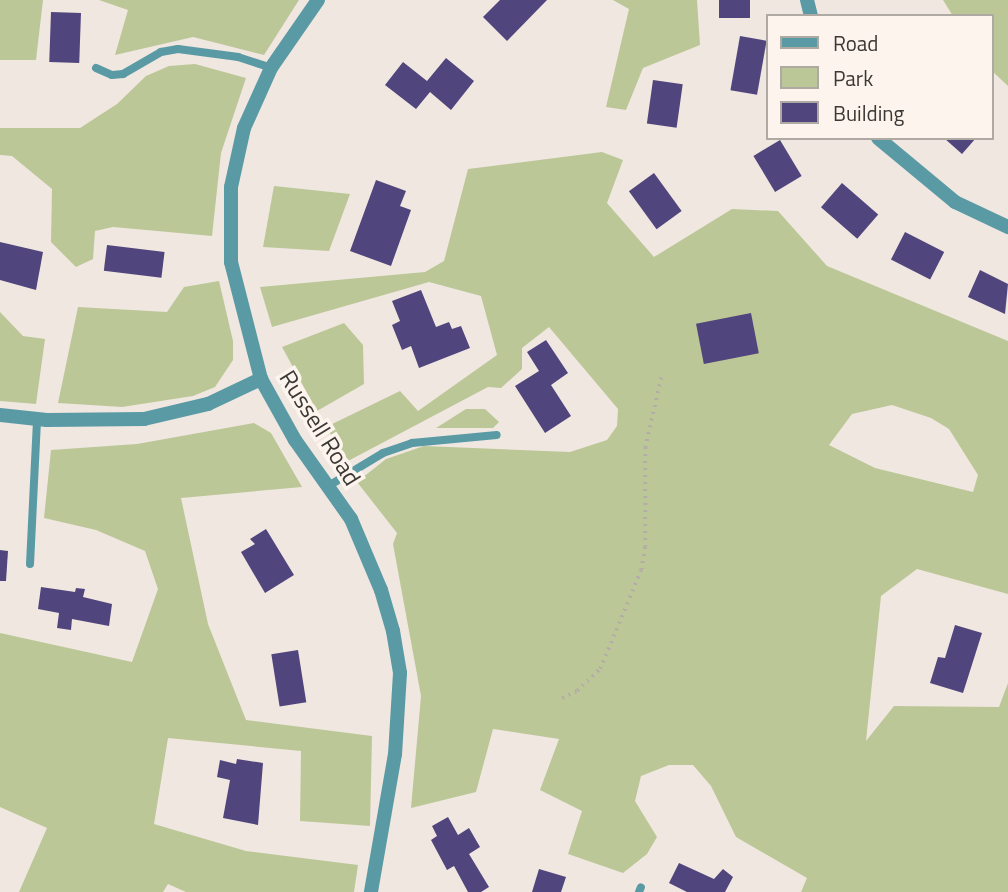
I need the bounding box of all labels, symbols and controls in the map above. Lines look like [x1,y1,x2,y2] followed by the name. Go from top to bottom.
[766,14,994,140] legend
[833,27,878,59] text: Road
[833,62,873,94] text: Park
[833,97,904,129] text: Building
[273,365,367,491] street label: Russell Road

